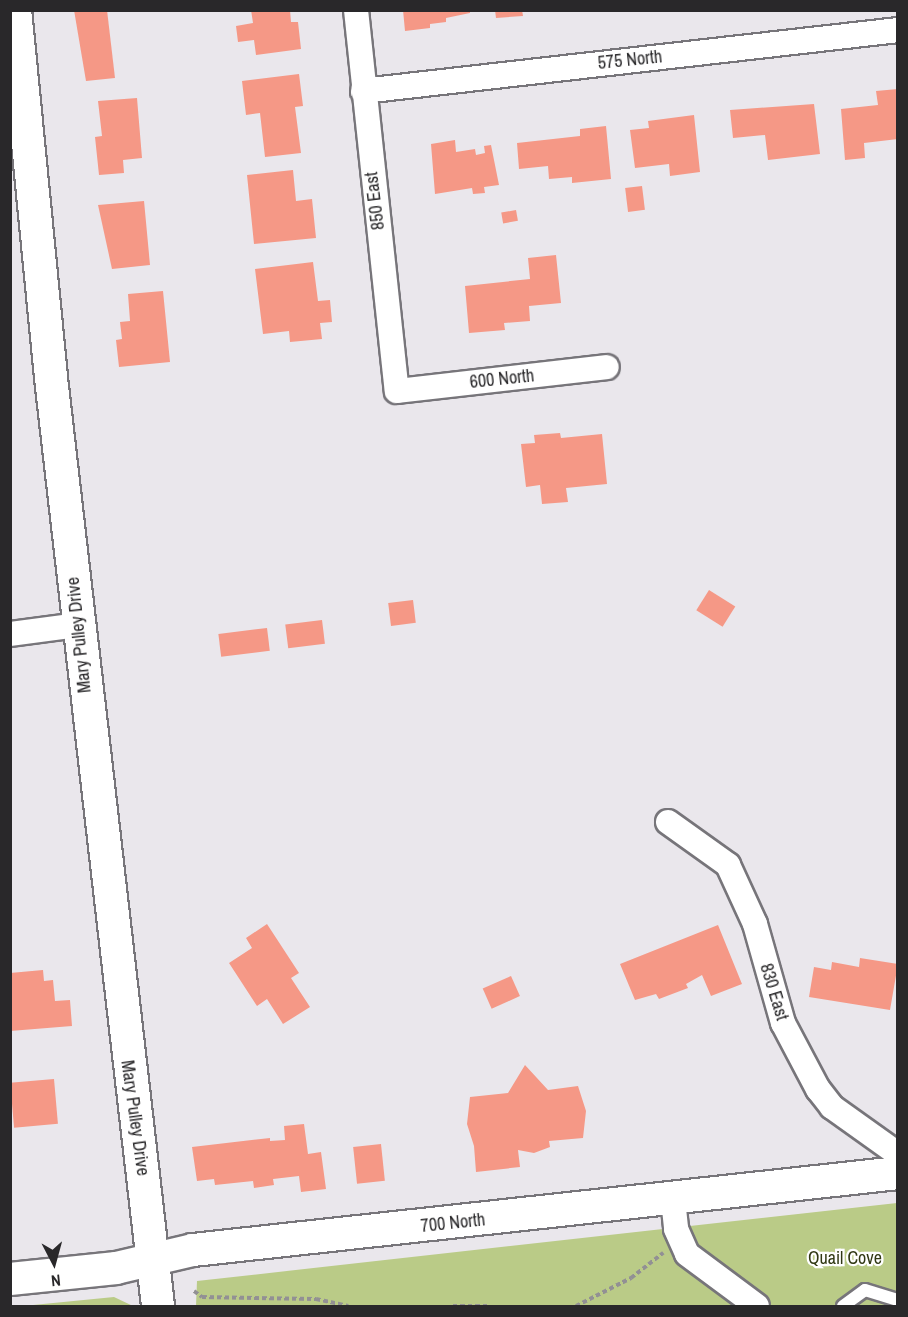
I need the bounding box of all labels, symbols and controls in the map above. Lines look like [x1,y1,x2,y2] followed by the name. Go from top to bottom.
[597,46,663,74] street label: 575 North
[361,171,389,231] street label: 850 East
[469,365,535,393] street label: 600 North
[62,576,96,694] street label: Mary Pulley Drive
[755,961,793,1023] street label: 830 East
[116,1059,154,1177] street label: Mary Pulley Drive
[420,1209,486,1237] street label: 700 North
[24,1233,84,1293] north arrow
[808,1247,882,1269] park label: Quail Cove
[50,1269,62,1292] text: N

